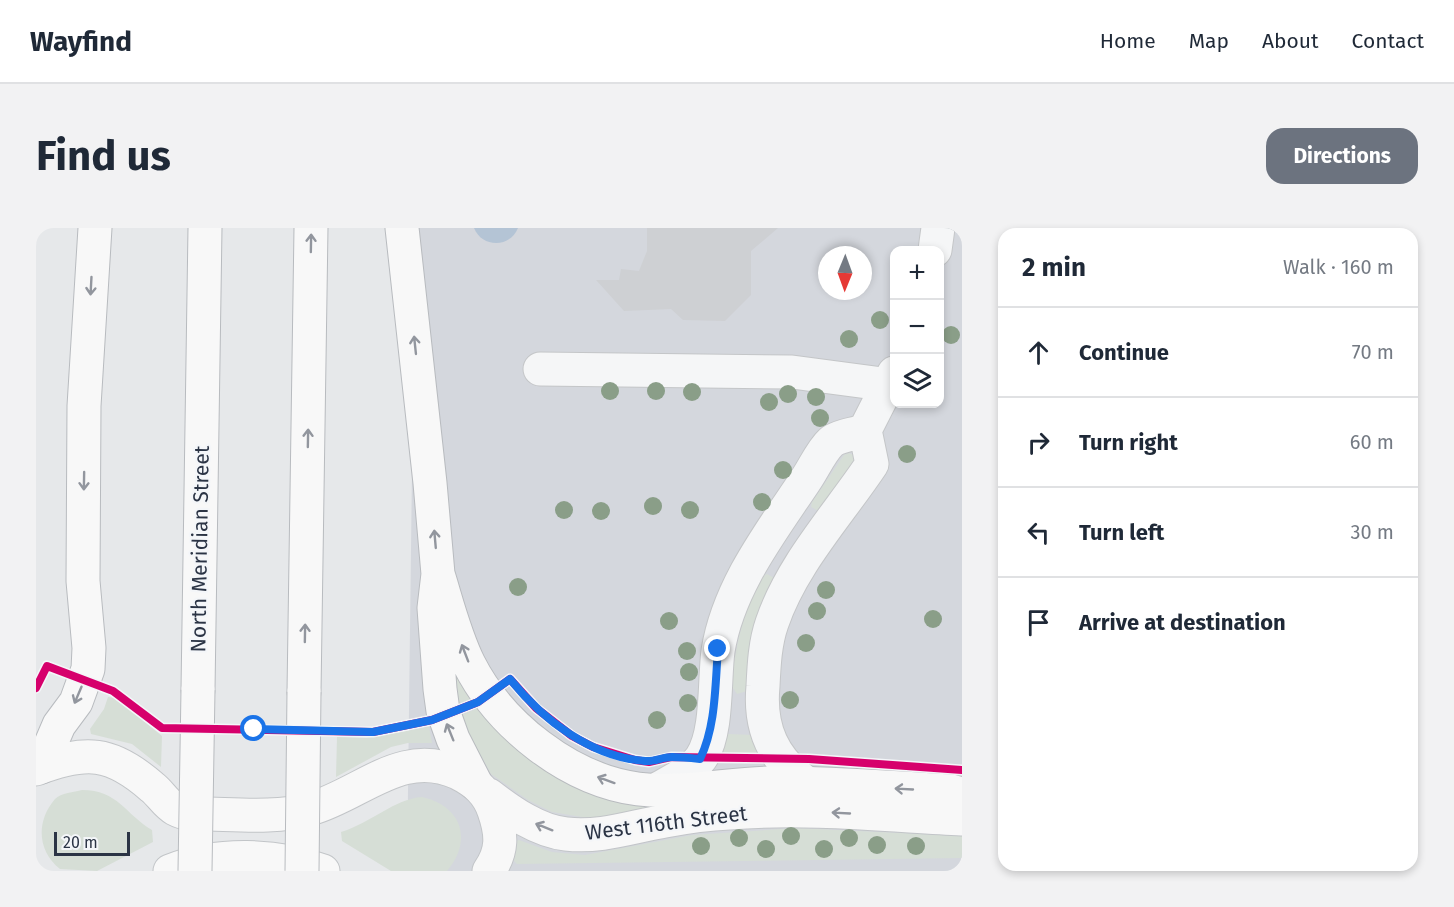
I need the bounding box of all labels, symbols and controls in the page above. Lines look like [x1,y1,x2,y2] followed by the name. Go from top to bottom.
[30,25,132,58] text: Wayfind
[1100,28,1156,54] text: Home
[1189,28,1229,54] text: Map
[1262,28,1319,54] text: About
[1352,28,1424,54] text: Contact
[1266,128,1418,184] button: Directions
[36,131,171,181] text: Find us
[305,234,317,254] one-way arrow
[818,246,872,300] north arrow
[890,246,944,408] map controls
[890,246,944,300] button: +
[1022,252,1086,283] text: 2 min
[1283,255,1394,279] text: Walk · 160 m
[85,276,96,296] one-way arrow
[890,300,944,354] button: −
[409,335,420,355] one-way arrow
[1022,336,1055,369] icon: ahead
[1079,339,1169,366] text: Continue
[1352,340,1394,364] text: 70 m
[890,354,944,408] button: layers
[1022,426,1055,459] icon: right
[302,429,313,449] one-way arrow
[1079,429,1178,456] text: Turn right
[1350,430,1394,454] text: 60 m
[185,445,215,653] street label: North Meridian Street
[78,471,90,491] one-way arrow
[1022,516,1055,549] icon: left
[1079,519,1164,546] text: Turn left
[1350,520,1394,544] text: 30 m
[429,529,440,549] one-way arrow
[1022,606,1055,639] icon: arrive
[1079,609,1286,636] text: Arrive at destination
[299,624,311,644] one-way arrow
[704,635,730,661] route end
[459,644,470,663] one-way arrow
[72,685,83,704] one-way arrow
[240,715,266,741] route start
[444,723,455,741] one-way arrow
[597,774,616,785] one-way arrow
[894,783,914,794] one-way arrow
[583,800,749,846] street label: West 116th Street
[831,807,851,818] one-way arrow
[535,821,554,832] one-way arrow
[54,829,130,856] scale bar
[63,833,98,852] text: 20 m

